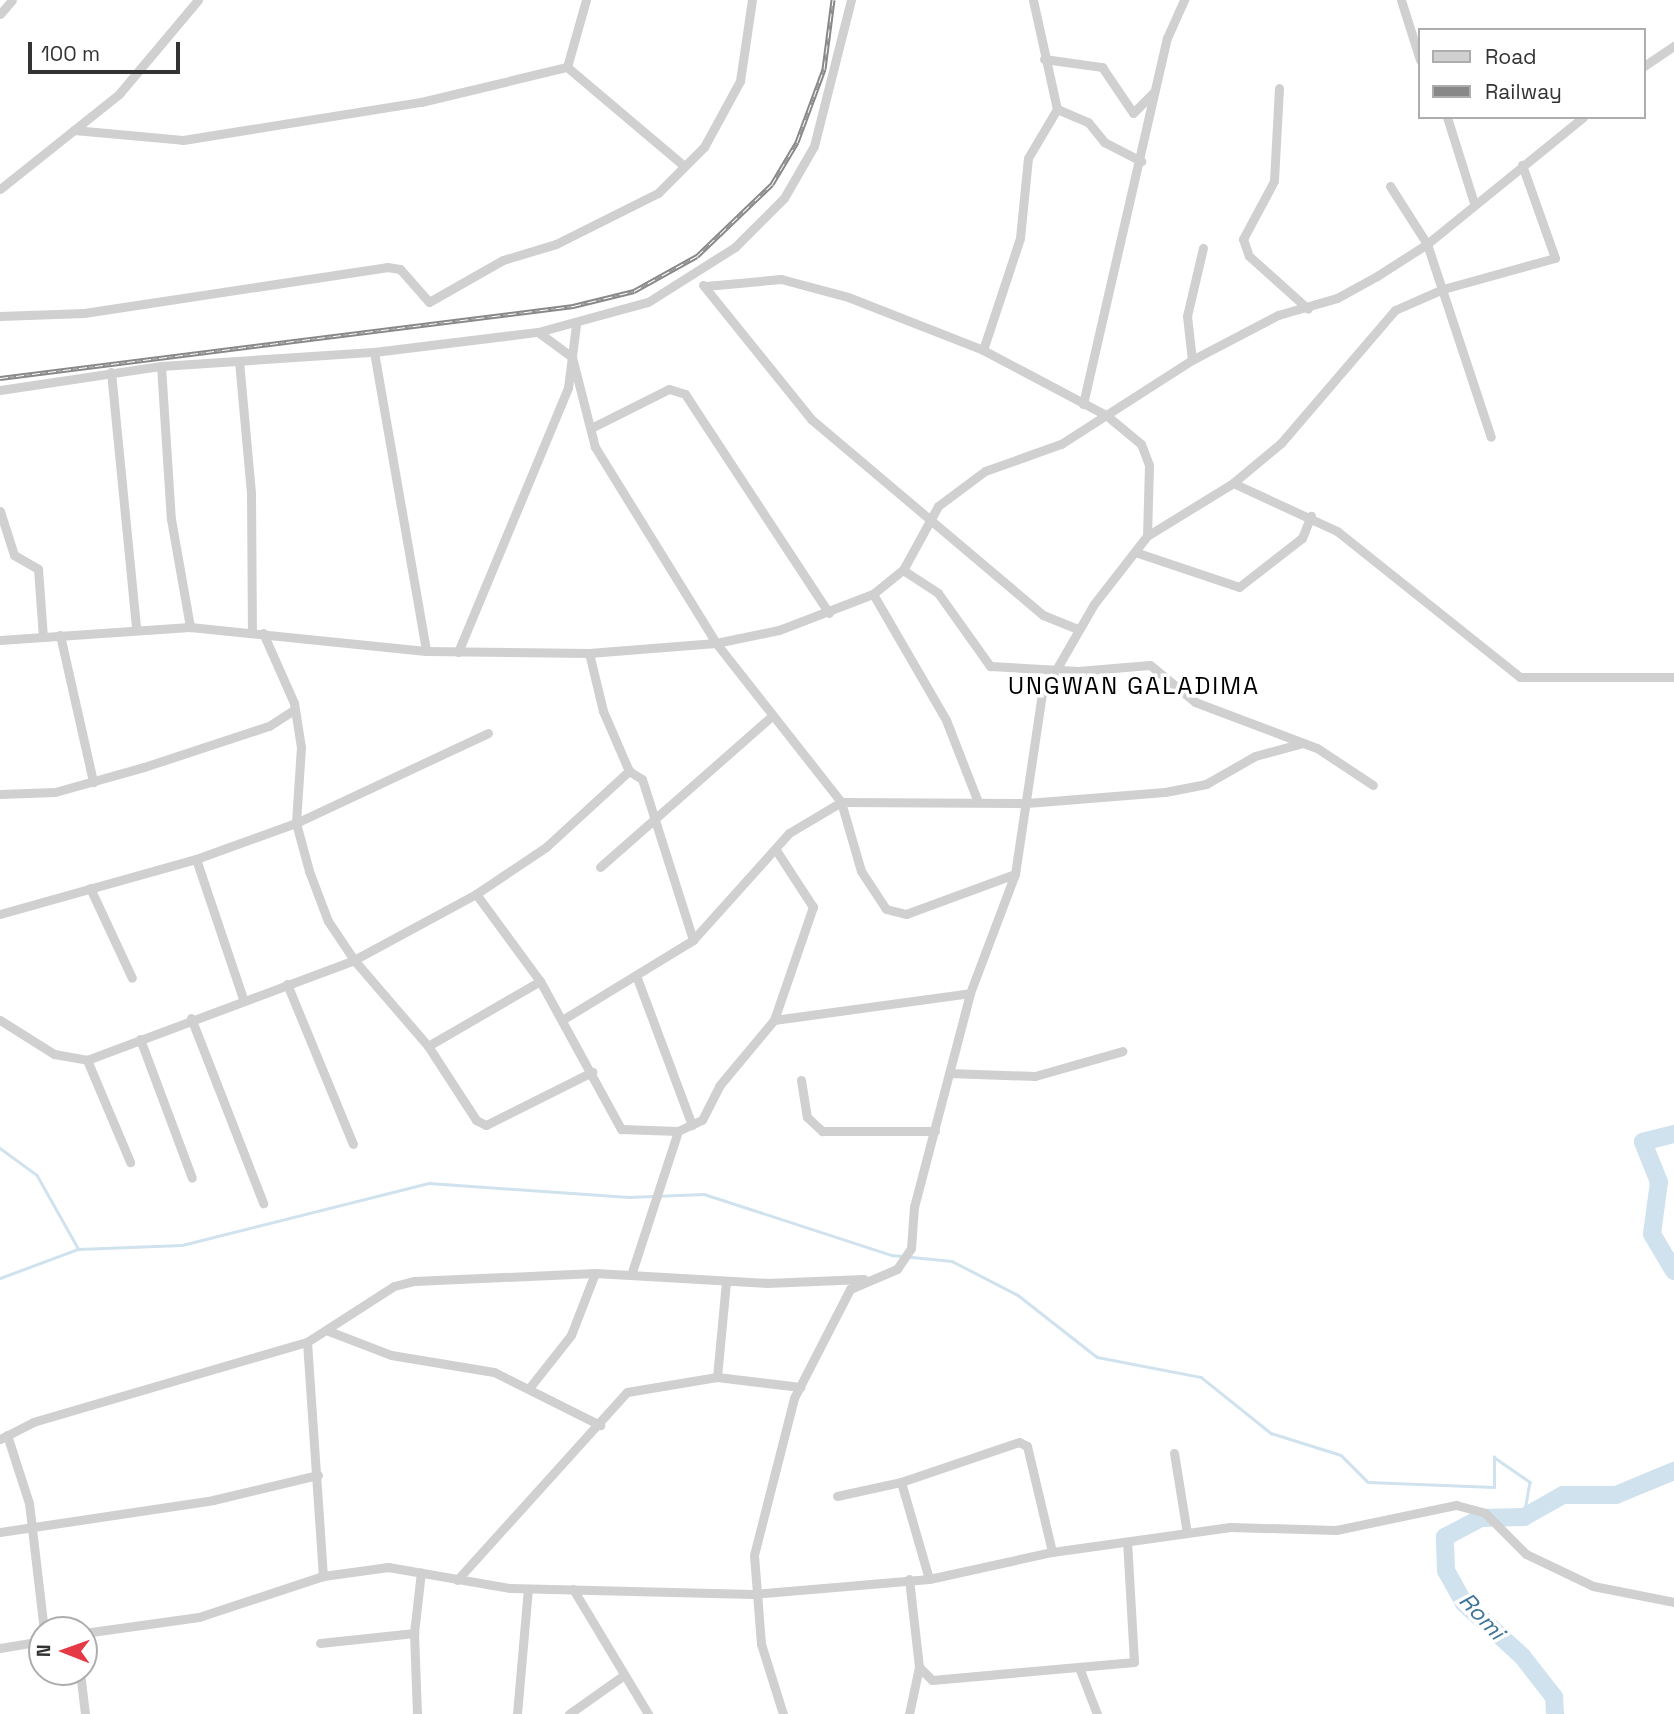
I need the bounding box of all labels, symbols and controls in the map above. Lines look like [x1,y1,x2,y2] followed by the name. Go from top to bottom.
[32,28,184,72] scale bar
[1418,28,1646,119] legend
[41,40,100,67] text: 100 m
[1485,43,1537,70] text: Road
[1485,78,1562,105] text: Railway
[1010,672,1258,700] district label: UNGWAN GALADIMA
[1453,1587,1511,1645] water label: Romi
[28,1616,98,1686] north arrow
[31,1644,56,1657] text: N

